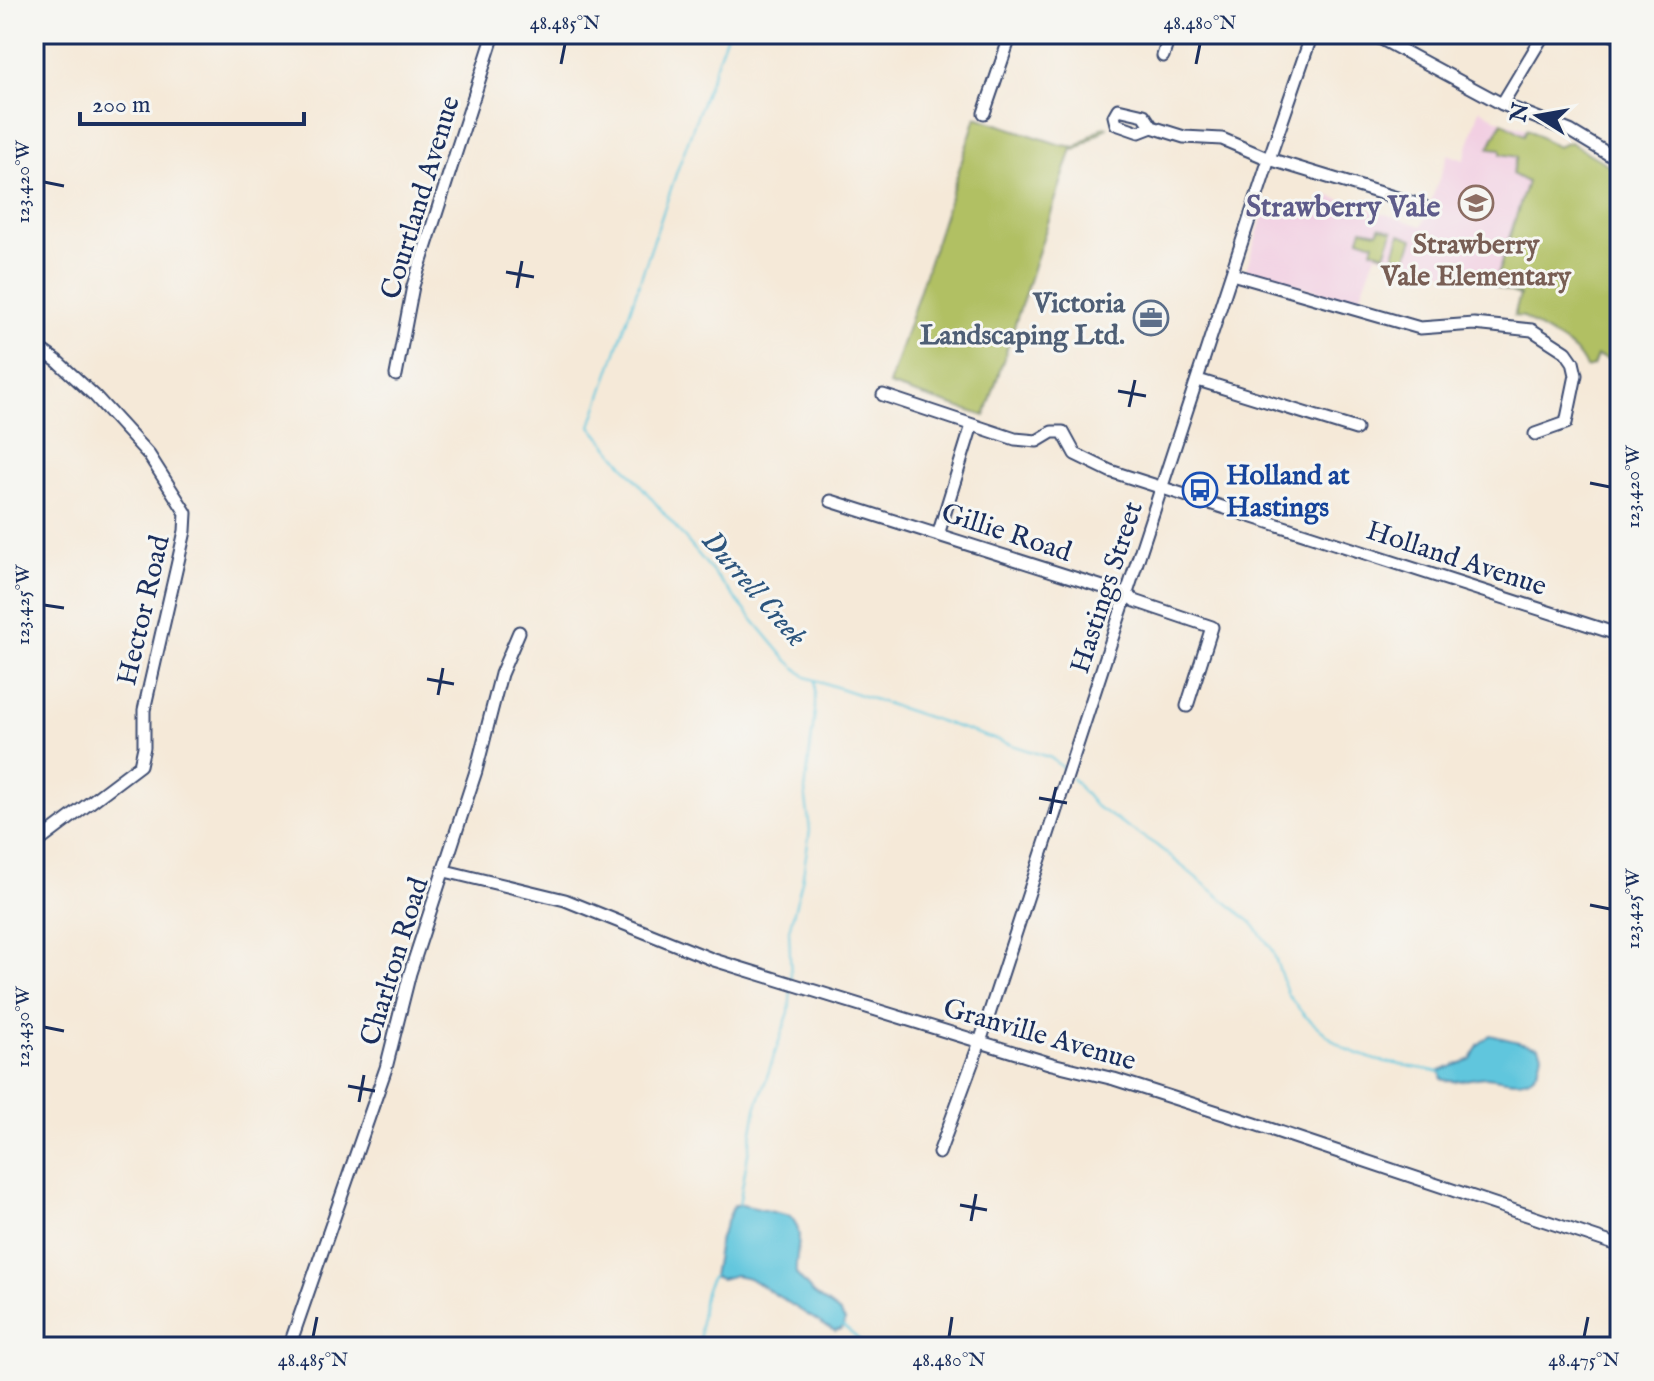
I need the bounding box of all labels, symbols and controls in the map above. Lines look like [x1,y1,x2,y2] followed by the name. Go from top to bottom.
[530,11,600,36] text: 48.485°N
[1163,11,1237,36] text: 48.480°N
[80,76,304,126] scale bar
[1498,76,1578,156] north arrow
[92,90,151,121] text: 200 m
[374,92,469,304] street label: Courtland Avenue
[1505,101,1536,126] text: N
[11,139,36,224] text: 123.420°W
[1457,184,1495,222] school or university icon: Strawberry Vale Elementary
[1246,189,1441,227] district label: Strawberry Vale
[1380,228,1572,295] place label: Strawberry Vale Elementary
[920,287,1126,354] place label: Victoria Landscaping Ltd.
[1132,299,1170,337] office icon: Victoria Landscaping Ltd.
[1621,444,1646,529] text: 123.420°W
[1226,459,1350,526] place label: Holland at Hastings
[1181,471,1219,509] bus stop icon: Holland at Hastings
[937,496,1076,571] street label: Gillie Road
[1063,497,1152,678] street label: Hastings Street
[1362,514,1551,605] street label: Holland Avenue
[693,523,814,655] water label: Durrell Creek
[110,532,179,689] street label: Hector Road
[11,564,36,645] text: 123.425°W
[1621,868,1646,949] text: 123.425°W
[353,873,438,1050] street label: Charlton Road
[11,985,36,1068] text: 123.430°W
[939,991,1140,1080] street label: Granville Avenue
[278,1348,348,1373] text: 48.485°N
[912,1348,986,1373] text: 48.480°N
[1548,1348,1620,1373] text: 48.475°N

